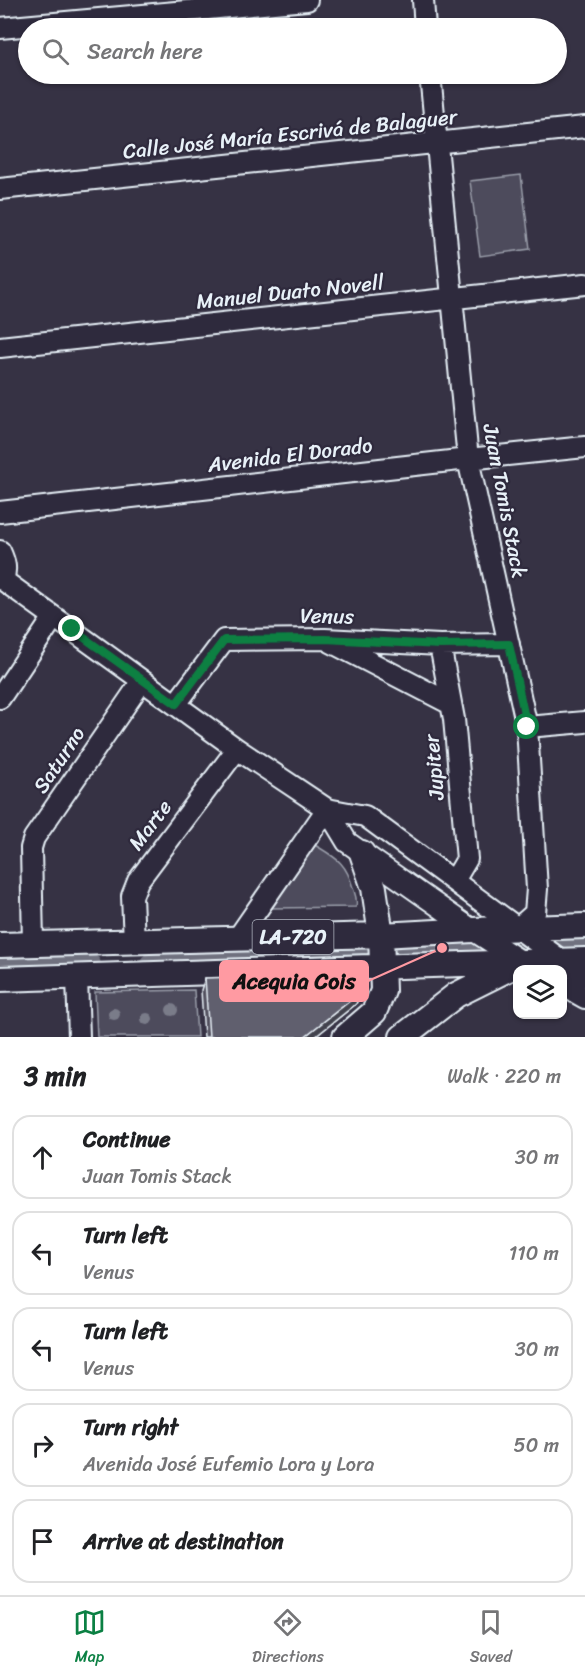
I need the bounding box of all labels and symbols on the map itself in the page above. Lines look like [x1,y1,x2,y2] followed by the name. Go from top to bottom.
[121,97,460,170] street label: Calle José María Escrivá de Balaguer
[194,263,387,321] street label: Manuel Duato Novell
[471,420,539,582] street label: Juan Tomis Stack
[205,426,374,484] street label: Avenida El Dorado
[300,597,355,635] street label: Venus
[58,615,84,641] route end
[513,713,539,739] route start
[22,718,96,802] street label: Saturno
[412,731,456,802] street label: Jupiter
[118,791,182,859] street label: Marte
[252,920,334,954] road number: LA-720
[220,961,368,1001] callout: Acequia Cois
[231,962,356,1001] text: Acequia Cois

